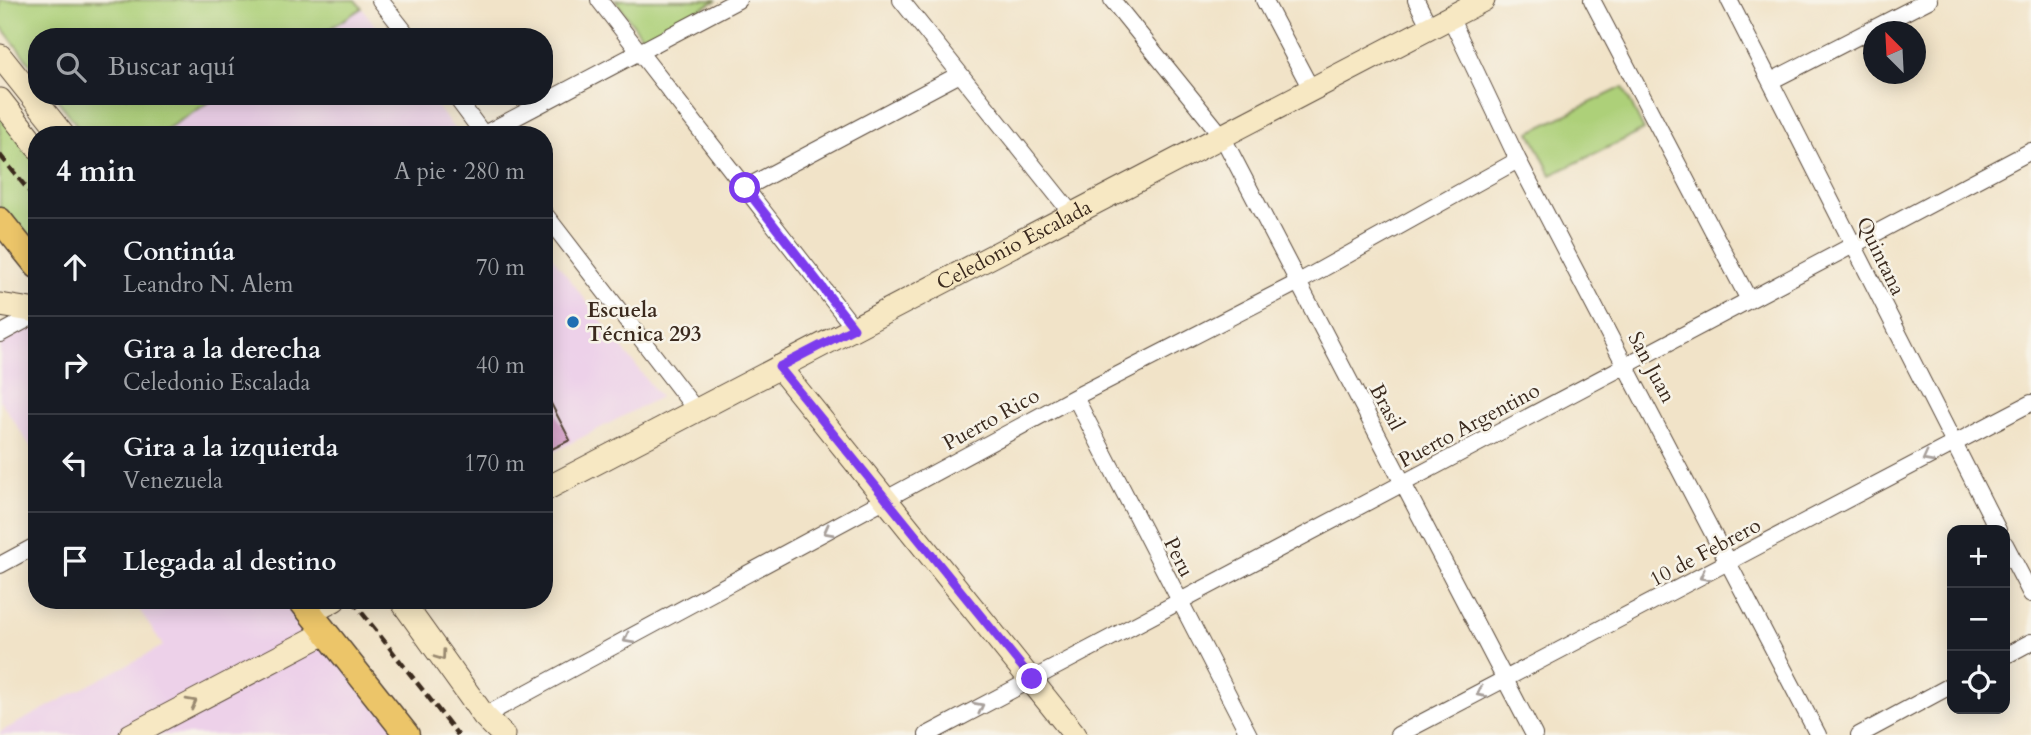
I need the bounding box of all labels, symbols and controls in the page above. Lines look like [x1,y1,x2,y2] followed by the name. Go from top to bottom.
[1863,21,1926,84] north arrow
[28,28,553,105] search box
[52,48,90,86] icon: search
[108,49,235,84] text: Buscar aquí
[56,151,136,192] text: 4 min
[394,156,525,187] text: A pie · 280 m
[729,172,760,203] route start
[931,193,1097,298] street label: Celedonio Escalada
[1849,212,1912,300] street label: Quintana
[123,234,235,269] text: Continúa
[56,248,94,286] icon: ahead
[476,252,525,283] text: 70 m
[123,269,293,300] text: Leandro N. Alem
[587,296,702,349] place label: Escuela Técnica 293
[565,314,581,330] marker: Escuela Técnica 293
[1621,327,1682,408] street label: San Juan
[123,332,321,367] text: Gira a la derecha
[56,346,94,384] icon: right
[476,350,525,381] text: 40 m
[123,367,310,398] text: Celedonio Escalada
[1393,376,1545,475] street label: Puerto Argentino
[1362,379,1411,436] street label: Brasil
[938,381,1045,458] street label: Puerto Rico
[123,430,339,465] text: Gira a la izquierda
[56,444,94,482] icon: left
[464,448,525,479] text: 170 m
[1922,450,1935,464] one-way arrow
[123,465,223,496] text: Venezuela
[1644,511,1766,594] street label: 10 de Febrero
[823,523,835,536] one-way arrow
[1947,525,2010,714] map controls
[1947,525,2010,588] button: +
[1156,532,1201,582] street label: Peru
[56,542,94,580] icon: arrive
[123,544,337,579] text: Llegada al destino
[1699,567,1712,581] one-way arrow
[1947,588,2010,651] button: −
[622,631,635,644] one-way arrow
[433,648,445,661] one-way arrow
[1947,651,2010,714] button: locate
[1016,663,1047,694] route end
[1476,684,1488,698] one-way arrow
[185,698,197,712] one-way arrow
[972,702,984,715] one-way arrow

